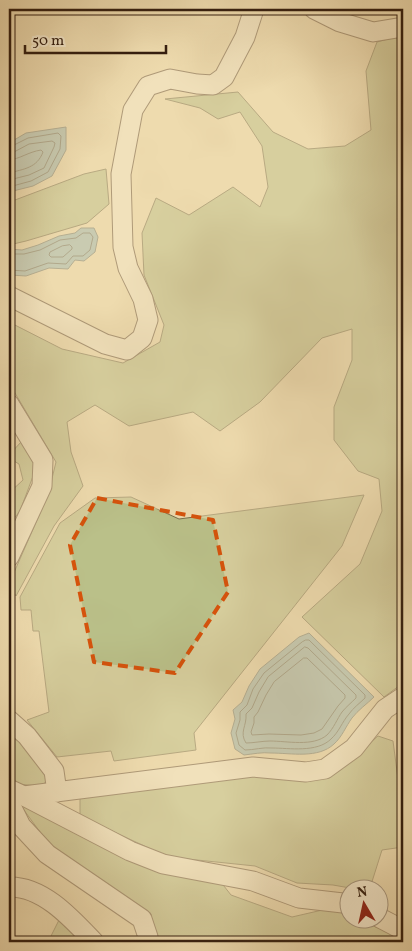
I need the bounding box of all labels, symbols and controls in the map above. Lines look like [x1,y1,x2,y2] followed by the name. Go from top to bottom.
[25,22,166,54] scale bar
[32,31,64,52] text: 50 m
[340,878,390,928] north arrow
[356,882,369,903] text: N

